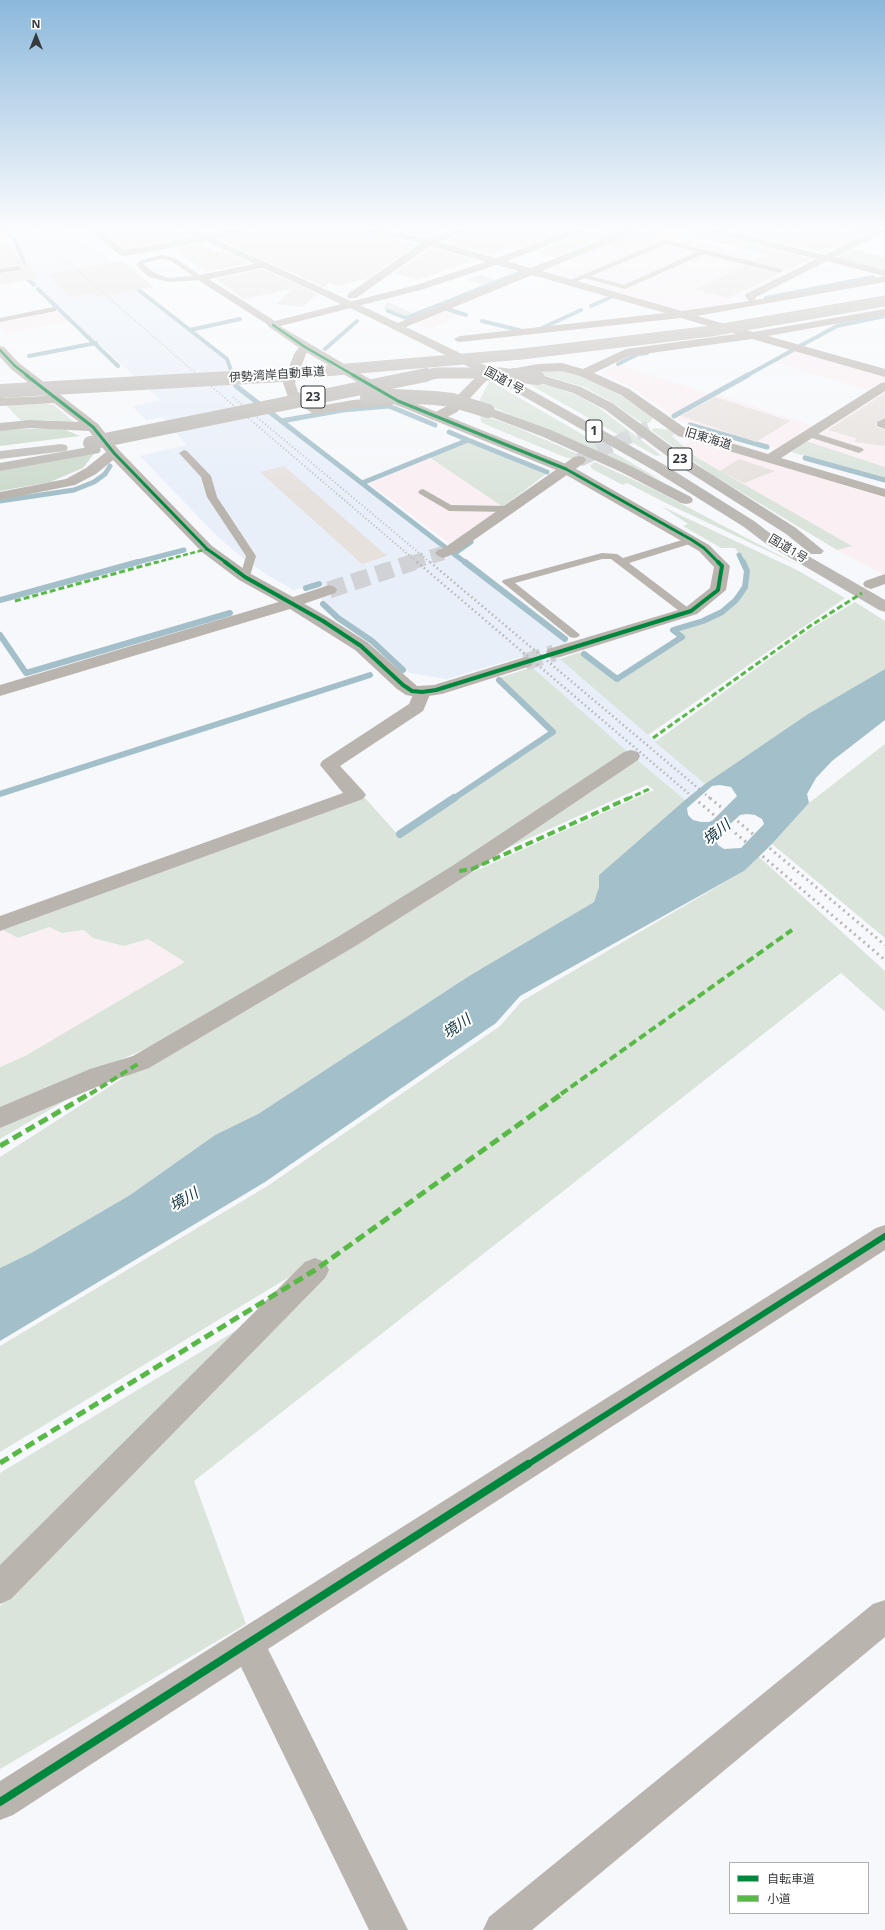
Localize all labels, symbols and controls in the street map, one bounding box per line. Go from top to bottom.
north arrow [16,16,56,56]
text: N [32,16,40,31]
street label: 伊勢湾岸自動車道 [229,364,325,386]
street label: 国道1号 [482,364,526,398]
road number: 23 [301,386,325,408]
road number: 1 [586,420,602,442]
street label: 旧東海道 [683,425,733,453]
road number: 23 [668,448,692,470]
street label: 国道1号 [766,532,810,566]
water label: 境川 [700,817,734,849]
water label: 境川 [440,1011,474,1043]
water label: 境川 [167,1185,201,1215]
legend [729,1862,869,1914]
text: 自転車道 [767,1870,815,1887]
text: 小道 [767,1890,791,1907]

